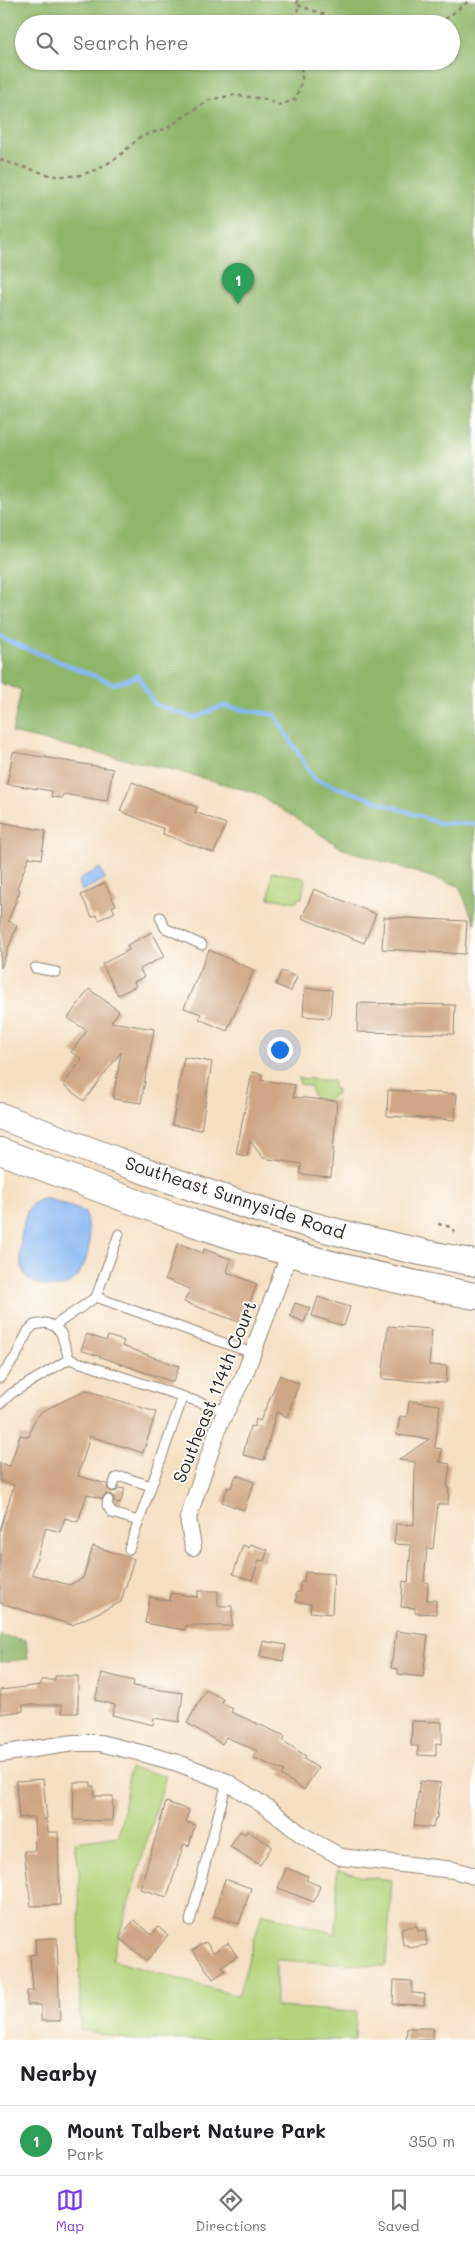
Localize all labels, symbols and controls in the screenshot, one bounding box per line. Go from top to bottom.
search box [15,15,460,70]
icon: search [33,29,61,57]
text: Search here [73,30,189,55]
pin: 1 [222,263,254,304]
your location [267,1037,293,1063]
street label: Southeast Sunnyside Road [122,1150,349,1244]
street label: Southeast 114th Court [167,1297,262,1486]
text: Nearby [20,2059,97,2086]
text: Mount Talbert Nature Park [67,2118,326,2143]
text: 1 [32,2130,40,2151]
text: 350 m [409,2130,455,2151]
text: Park [67,2143,103,2164]
tab: Map [56,2186,84,2235]
tab: Directions [195,2186,267,2235]
tab: Saved [378,2186,419,2235]

